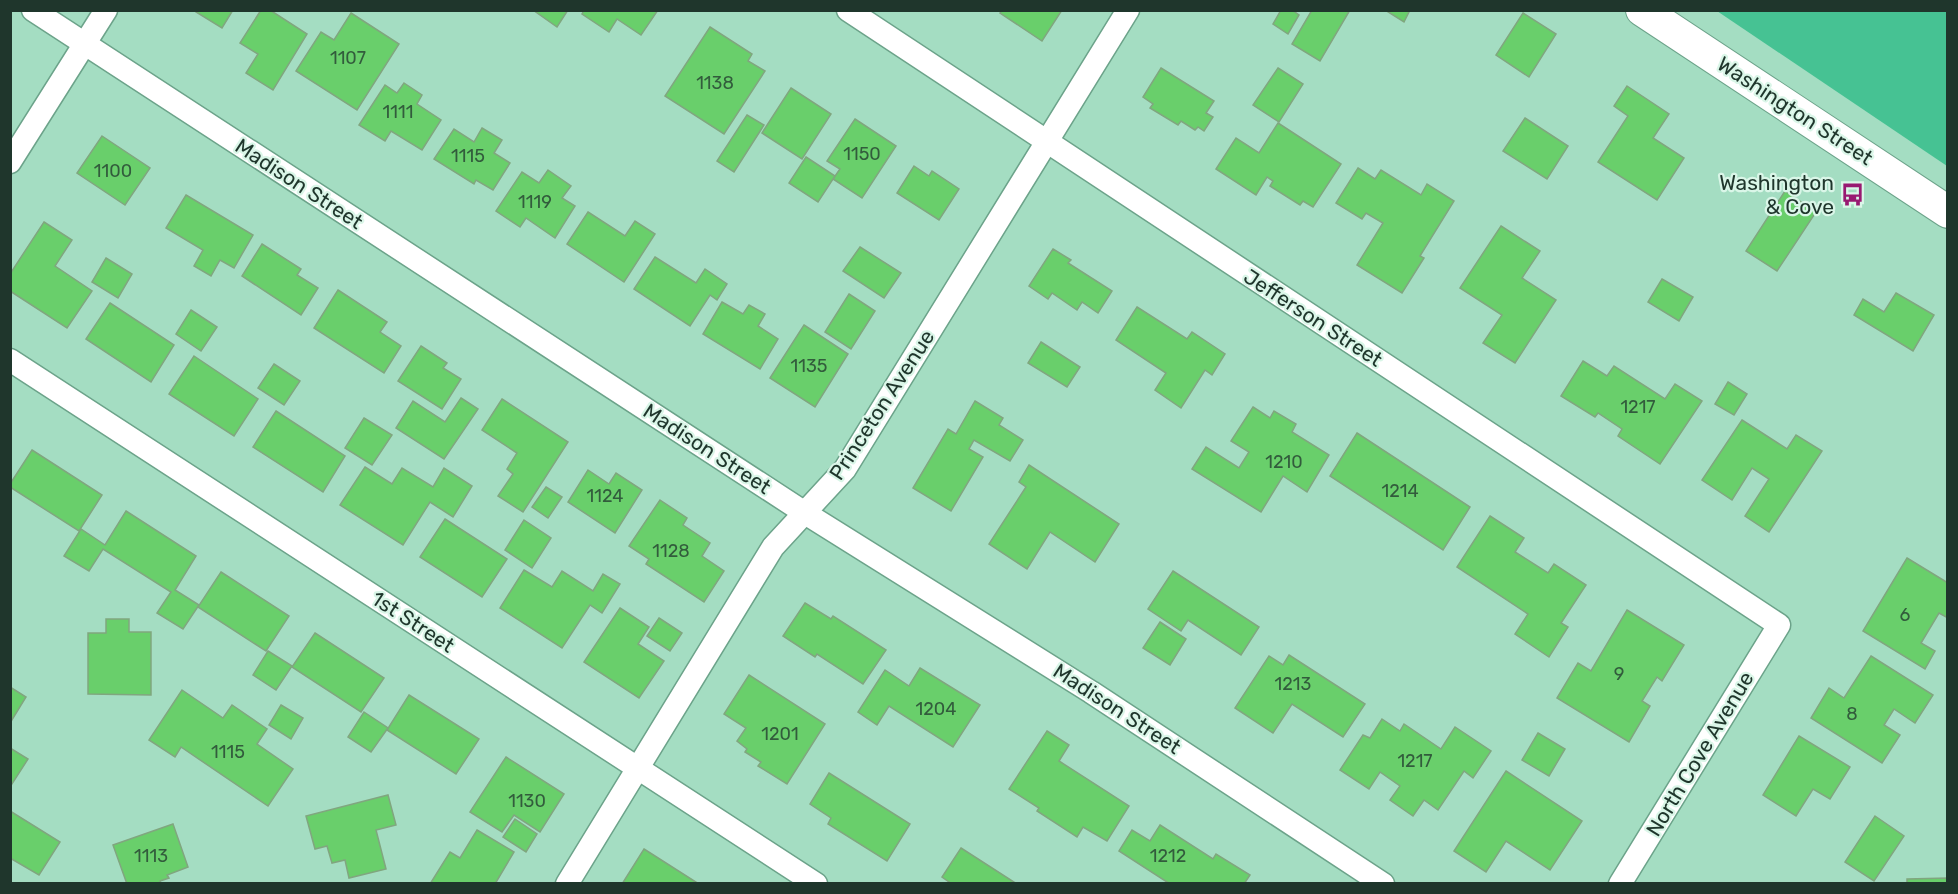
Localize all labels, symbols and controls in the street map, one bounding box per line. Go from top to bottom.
house number: 1107 [330,47,366,69]
street label: Washington Street [1713,51,1878,170]
house number: 1138 [696,72,734,94]
house number: 1111 [383,101,413,123]
street label: Madison Street [231,133,368,234]
house number: 1150 [843,143,881,165]
house number: 1115 [451,145,485,167]
house number: 1100 [94,160,132,182]
place label: Washington & Cove [1719,170,1834,219]
bus stop icon: Washington & Cove [1839,182,1865,208]
house number: 1119 [518,191,552,213]
street label: Jefferson Street [1239,263,1387,372]
street label: Princeton Avenue [824,325,939,484]
house number: 1135 [791,355,827,377]
house number: 1217 [1620,396,1656,418]
street label: Madison Street [639,398,776,499]
house number: 1210 [1265,451,1303,473]
house number: 1214 [1381,480,1419,502]
house number: 1124 [587,485,623,507]
house number: 1128 [652,540,690,562]
street label: 1st Street [367,586,459,658]
house number: 6 [1900,604,1911,626]
street label: Madison Street [1049,658,1186,759]
house number: 9 [1614,663,1624,685]
street label: North Cove Avenue [1641,667,1759,841]
house number: 1213 [1275,673,1311,695]
house number: 1204 [916,698,956,720]
house number: 8 [1846,703,1858,725]
house number: 1201 [761,723,799,745]
house number: 1115 [211,741,245,763]
house number: 1217 [1397,750,1433,772]
house number: 1130 [508,790,546,812]
house number: 1113 [134,845,168,867]
house number: 1212 [1150,845,1186,867]

